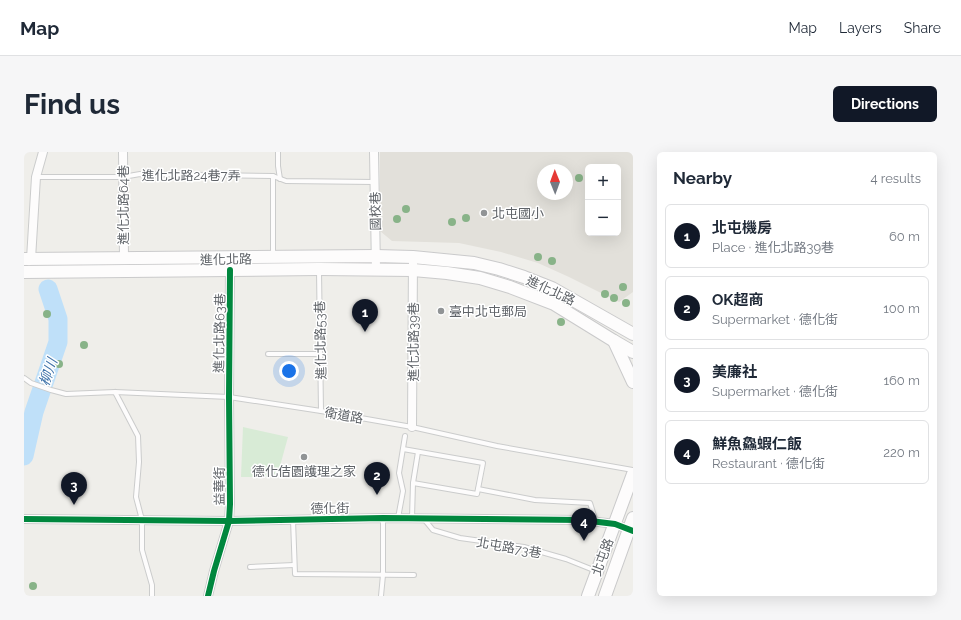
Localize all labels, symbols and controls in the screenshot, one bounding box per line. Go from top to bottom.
text: Map [20,17,59,39]
text: Map [789,20,817,36]
text: Layers [839,20,882,36]
text: Share [904,20,941,36]
button: Directions [833,86,937,122]
text: Find us [24,88,120,121]
north arrow [537,164,573,200]
map controls [585,164,621,236]
button: + [585,164,621,200]
street label: 進化北路64巷 [116,165,131,245]
street label: 進化北路24巷7弄 [142,168,240,183]
text: Nearby [673,168,732,188]
text: 4 results [870,171,921,186]
street label: 國校巷 [368,191,383,231]
button: − [585,200,621,236]
place label: 北屯國小 [492,206,544,221]
marker: 北屯國小 [479,208,489,218]
text: 北屯機房 [712,219,772,237]
text: 1 [684,229,690,244]
text: 60 m [889,229,920,244]
text: Place · 進化北路39巷 [712,240,834,255]
street label: 進化北路 [200,252,252,267]
street label: 進化北路 [524,273,578,308]
text: OK超商 [712,291,763,309]
street label: 進化北路63巷 [211,293,228,373]
pin: 1 [352,299,378,332]
street label: 進化北路53巷 [312,300,329,380]
text: 2 [683,301,691,316]
text: 100 m [883,301,920,316]
street label: 進化北路39巷 [406,302,421,382]
place label: 臺中北屯郵局 [449,304,527,319]
marker: 臺中北屯郵局 [436,306,446,316]
text: Supermarket · 德化街 [712,312,838,327]
water label: 柳川 [36,354,61,388]
your location [279,361,299,381]
text: 美廉社 [712,363,757,381]
text: 3 [683,373,691,388]
text: 160 m [883,373,920,388]
text: Supermarket · 德化街 [712,384,838,399]
street label: 衛道路 [323,405,364,426]
text: 鮮魚鱻蝦仁飯 [712,435,802,453]
text: 4 [683,445,691,460]
text: 220 m [883,445,920,460]
marker: 德化佶園護理之家 [299,452,309,462]
text: Restaurant · 德化街 [712,456,825,471]
pin: 2 [364,462,390,495]
place label: 德化佶園護理之家 [252,464,356,479]
street label: 益華街 [212,466,227,506]
pin: 3 [61,472,87,505]
street label: 德化街 [310,501,350,516]
pin: 4 [571,508,597,541]
street label: 北屯路73巷 [475,534,543,561]
street label: 北屯路 [589,536,616,578]

